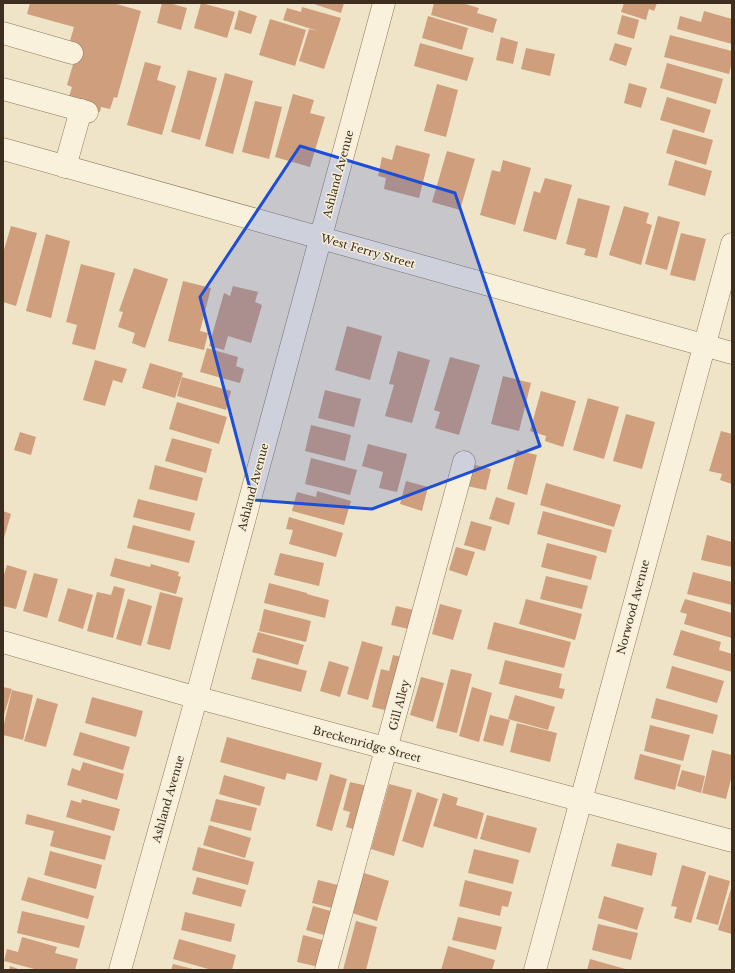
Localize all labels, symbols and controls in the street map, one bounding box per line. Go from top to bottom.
street label: Ashland Avenue [319,129,356,220]
street label: West Ferry Street [318,231,418,271]
street label: Ashland Avenue [234,442,271,533]
street label: Norwood Avenue [614,558,652,656]
street label: Gill Alley [386,678,412,732]
street label: Breckenridge Street [311,723,423,765]
street label: Ashland Avenue [149,754,187,845]

